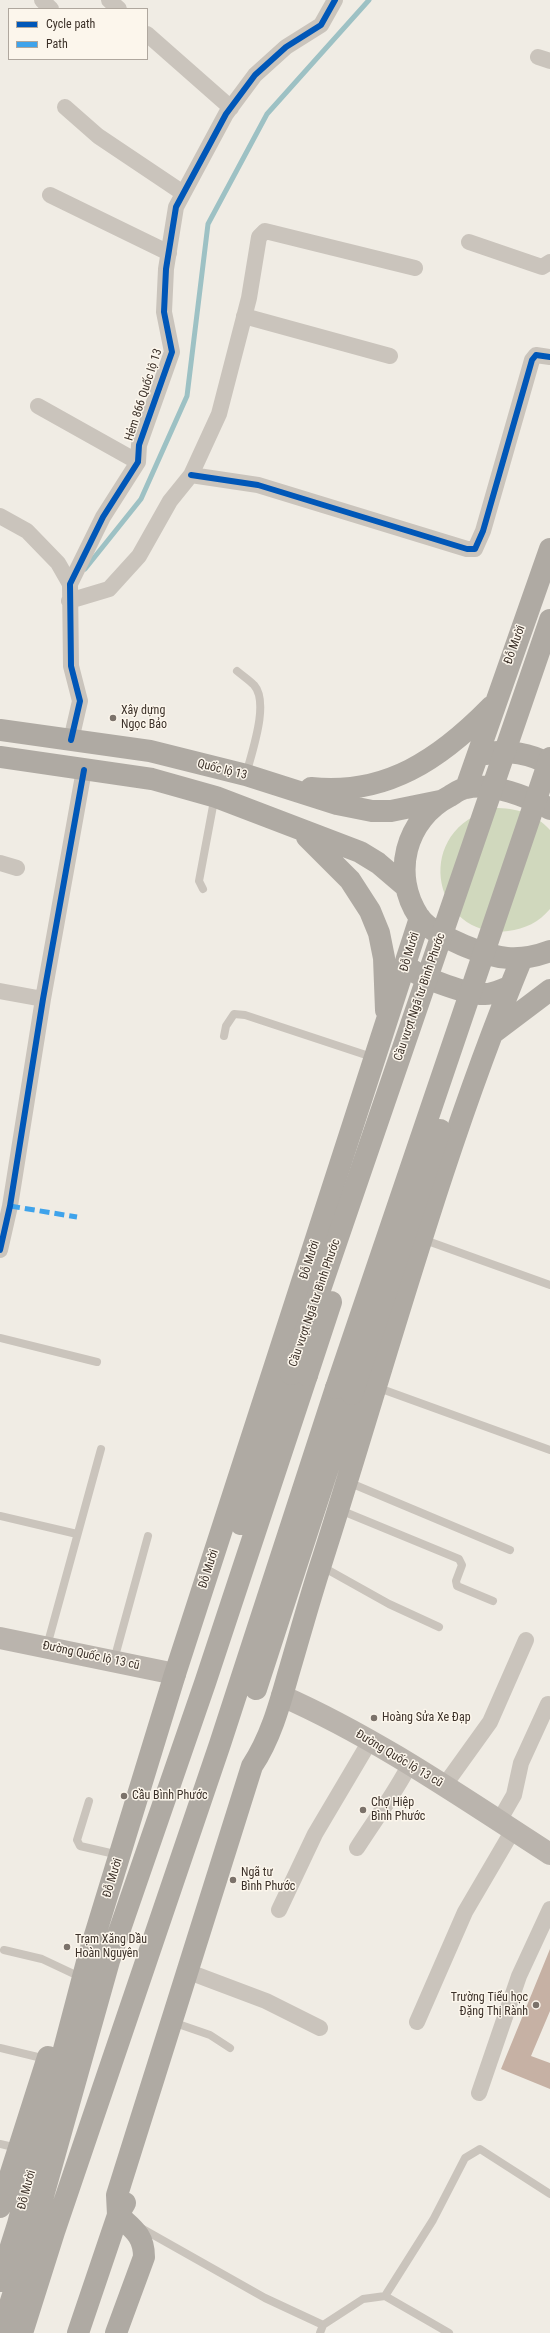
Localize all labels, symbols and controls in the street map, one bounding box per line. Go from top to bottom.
legend [8,8,148,60]
text: Cycle path [46,17,95,31]
text: Path [46,37,68,51]
street label: Hẻm 866 Quốc lộ 13 [122,347,166,443]
street label: Đỗ Mười [501,624,529,666]
place label: Xây dựng Ngọc Bảo [121,704,167,732]
marker: Xây dựng Ngọc Bảo [108,713,118,723]
street label: Quốc lộ 13 [196,757,248,783]
street label: Cầu vượt Ngã tư Bình Phước [391,931,449,1063]
street label: Đỗ Mười [397,931,423,973]
street label: Cầu vượt Ngã tư Bình Phước [286,1237,344,1369]
street label: Đỗ Mười [297,1239,323,1281]
street label: Đỗ Mười [196,1548,222,1590]
street label: Đường Quốc lộ 13 cũ [41,1639,141,1673]
place label: Hoàng Sửa Xe Đạp [382,1711,471,1725]
marker: Hoàng Sửa Xe Đạp [369,1713,379,1723]
street label: Đường Quốc lộ 13 cũ [353,1727,445,1791]
place label: Cầu Bình Phước [132,1789,207,1803]
marker: Cầu Bình Phước [119,1791,129,1801]
place label: Chợ Hiệp Bình Phước [371,1796,425,1824]
marker: Chợ Hiệp Bình Phước [358,1805,368,1815]
street label: Đỗ Mười [100,1857,126,1899]
place label: Ngã tư Bình Phước [241,1866,295,1894]
marker: Ngã tư Bình Phước [228,1875,238,1885]
place label: Trạm Xăng Dầu Hoàn Nguyên [75,1933,147,1961]
marker: Trạm Xăng Dầu Hoàn Nguyên [62,1942,72,1952]
place label: Trường Tiểu học Đặng Thị Rành [451,1991,528,2019]
marker: Trường Tiểu học Đặng Thị Rành [531,2000,541,2010]
street label: Đỗ Mười [15,2169,39,2211]

